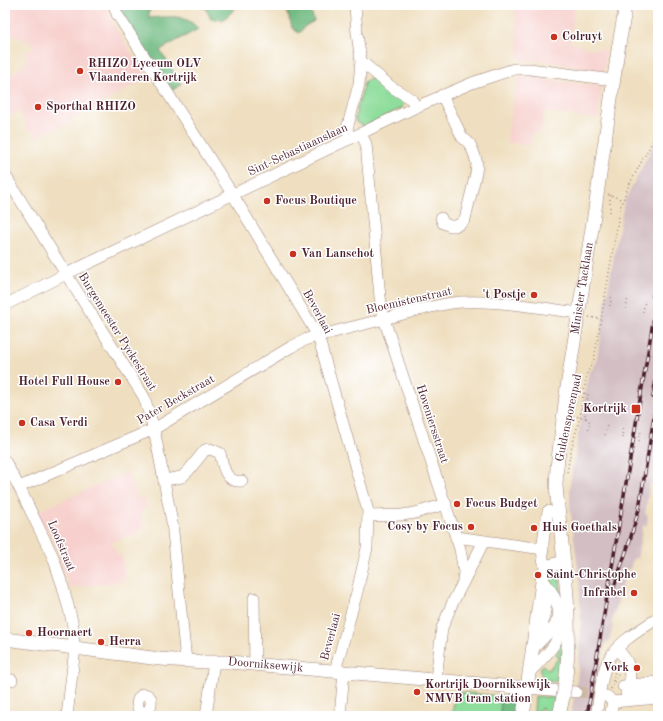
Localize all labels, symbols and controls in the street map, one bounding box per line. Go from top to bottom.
place label: Colruyt [562,31,603,43]
marker: Colruyt [549,32,559,42]
place label: RHIZO Lyceum OLV Vlaanderen Kortrijk [88,58,201,84]
marker: RHIZO Lyceum OLV Vlaanderen Kortrijk [75,66,85,76]
place label: Sporthal RHIZO [46,101,136,113]
marker: Sporthal RHIZO [33,102,43,112]
street label: Sint-Sebastiaanslaan [246,121,350,178]
place label: Focus Boutique [275,195,357,207]
marker: Focus Boutique [262,196,272,206]
street label: Minister Tacklaan [569,241,596,336]
place label: Van Lanschot [301,248,375,260]
marker: Van Lanschot [288,249,298,259]
street label: Burgemeester Pyckestraat [76,271,158,393]
street label: Bloemistenstraat [365,285,453,317]
street label: Beverlaai [300,288,334,336]
place label: 't Postje [483,289,526,301]
marker: 't Postje [529,290,539,300]
street label: Pater Beckstraat [135,373,217,427]
street label: Guldensporenpad [554,373,584,463]
place label: Hotel Full House [18,376,110,388]
marker: Hotel Full House [113,377,123,387]
street label: Hoveniersstraat [414,383,450,465]
place label: Kortrijk [583,403,627,415]
marker: Kortrijk [630,403,642,415]
place label: Casa Verdi [30,417,88,429]
marker: Casa Verdi [17,418,27,428]
place label: Focus Budget [465,498,538,510]
marker: Focus Budget [452,499,462,509]
street label: Loofstraat [45,519,77,573]
place label: Cosy by Focus [387,521,463,533]
marker: Cosy by Focus [466,522,476,532]
place label: Huis Goethals [542,522,617,534]
marker: Huis Goethals [529,523,539,533]
place label: Saint-Christophe [546,569,637,581]
marker: Saint-Christophe [533,570,543,580]
place label: Infrabel [583,587,626,599]
marker: Infrabel [629,588,639,598]
street label: Beverlaai [319,612,343,662]
place label: Hoornaert [37,627,93,639]
marker: Hoornaert [24,628,34,638]
place label: Herra [109,636,141,648]
marker: Herra [96,637,106,647]
street label: Doorniksewijk [227,656,304,674]
place label: Vork [603,662,629,674]
marker: Vork [632,663,642,673]
place label: Kortrijk Doorniksewijk NMVB tram station [425,679,551,705]
marker: Kortrijk Doorniksewijk NMVB tram station [412,687,422,697]

